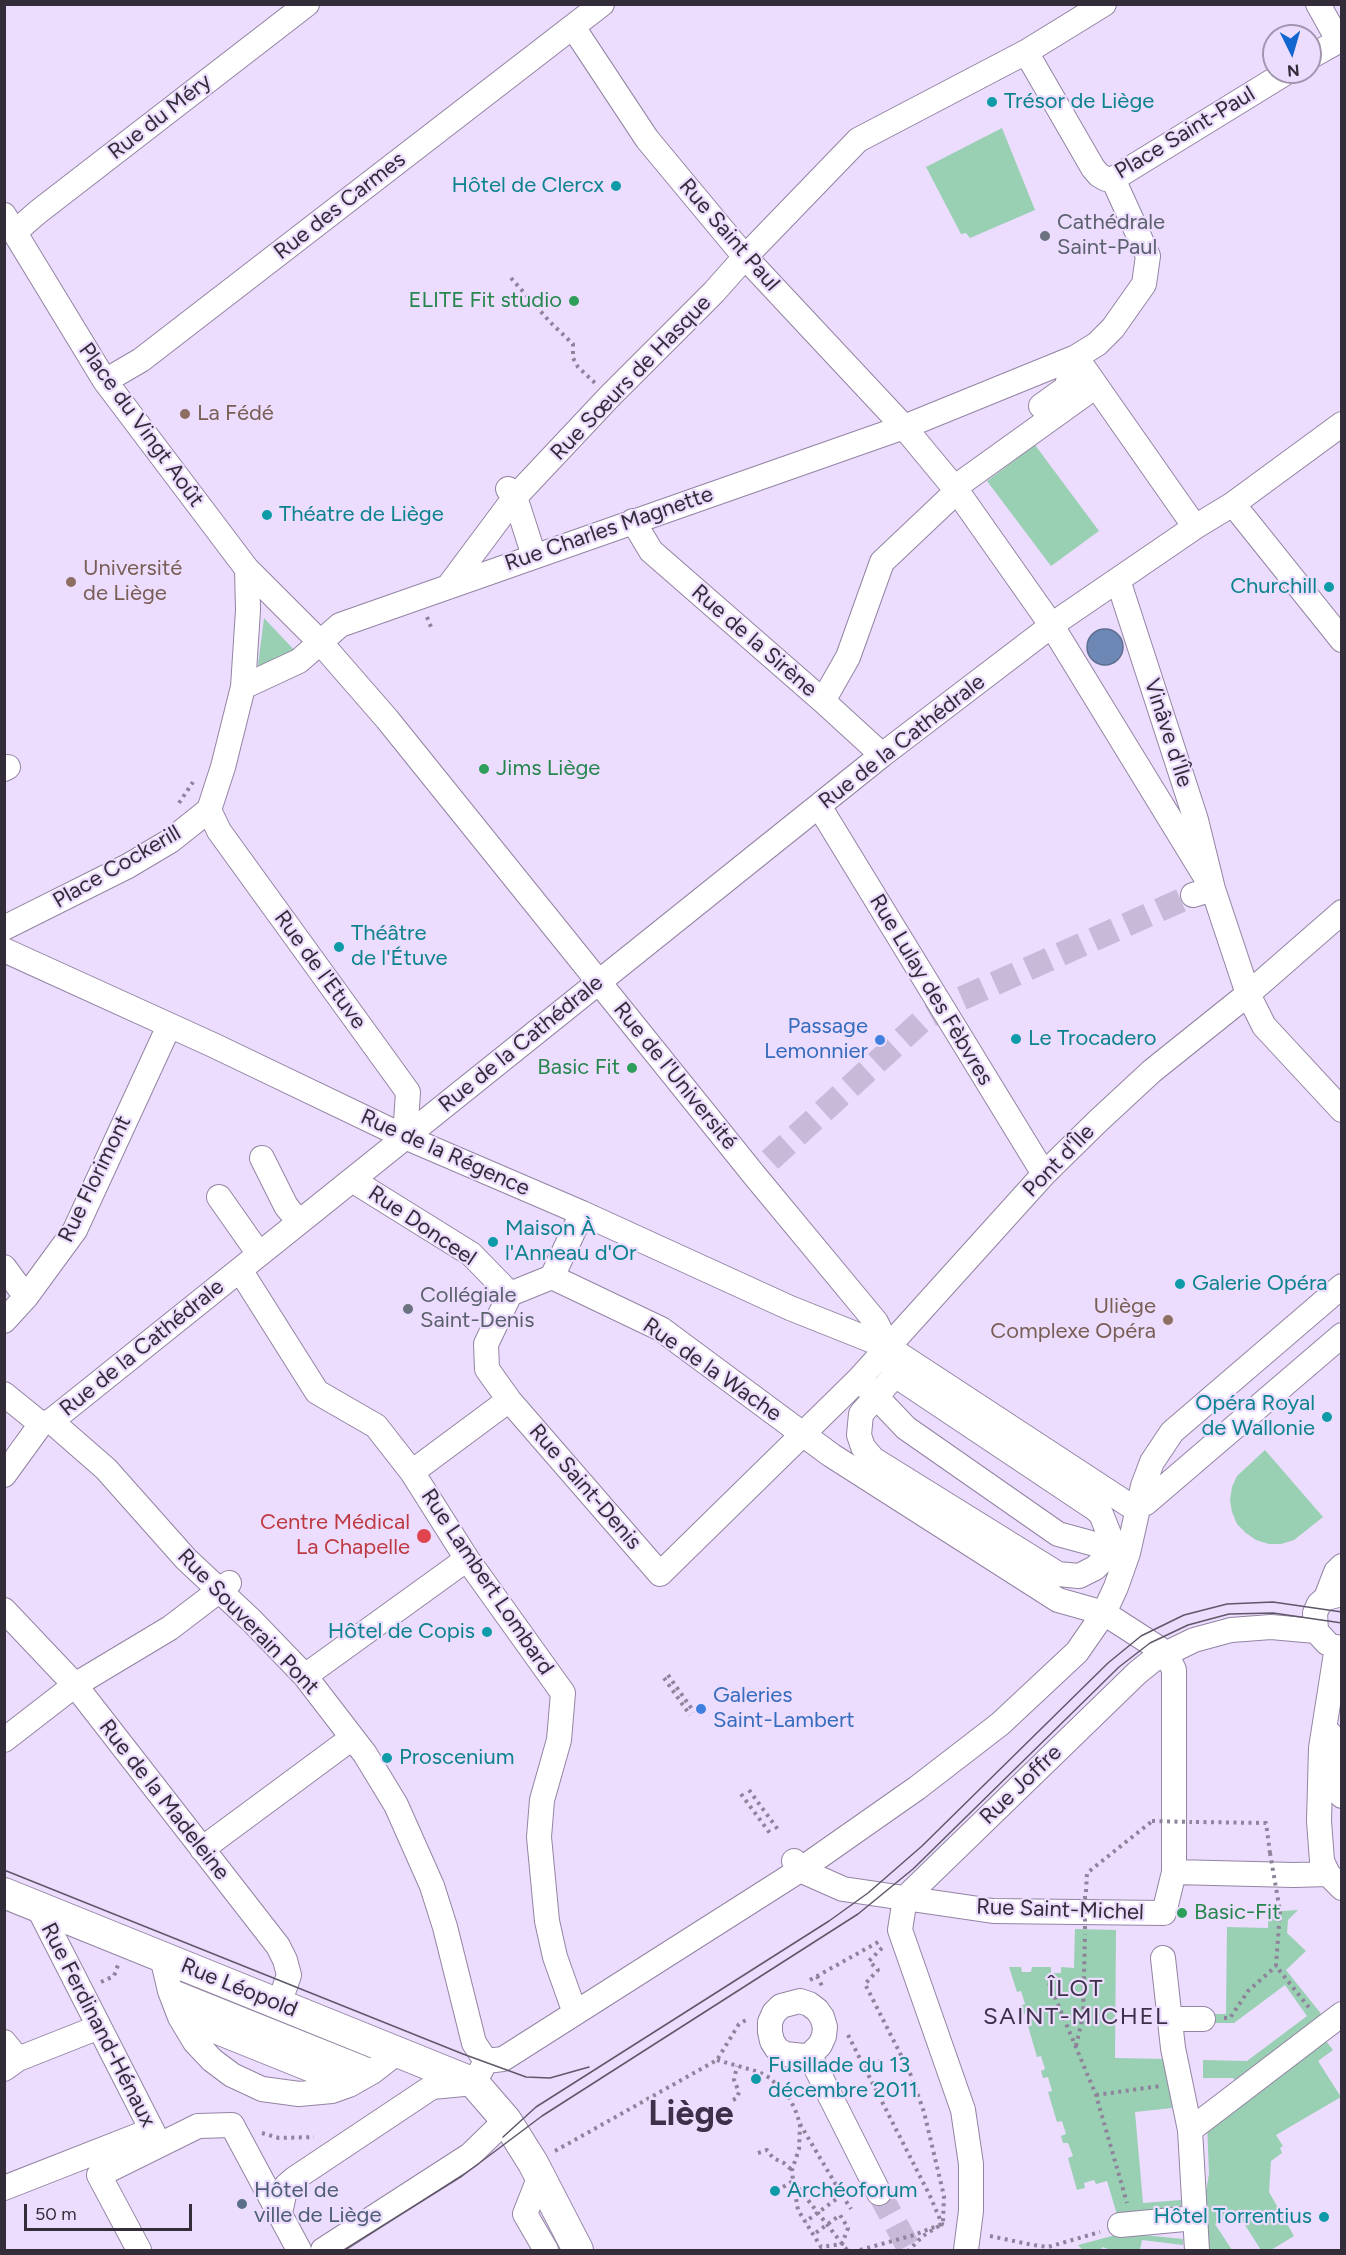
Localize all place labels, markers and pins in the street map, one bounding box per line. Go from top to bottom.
place label: Trésor de Liège [1004,89,1154,115]
marker: Trésor de Liège [985,95,999,109]
place label: Hôtel de Clercx [451,173,604,199]
marker: Hôtel de Clercx [609,179,623,193]
place label: Cathédrale Saint-Paul [1057,210,1165,262]
marker: Cathédrale Saint-Paul [1038,229,1052,243]
place label: ELITE Fit studio [409,288,562,314]
marker: ELITE Fit studio [567,294,581,308]
place label: La Fédé [197,401,274,427]
marker: La Fédé [178,407,192,421]
place label: Théatre de Liège [279,502,444,528]
marker: Théatre de Liège [260,508,274,522]
place label: Université de Liège [83,556,182,608]
place label: Churchill [1230,574,1317,600]
marker: Université de Liège [64,575,78,589]
marker: Churchill [1322,580,1336,594]
place label: Jims Liège [496,756,600,782]
marker: Jims Liège [477,762,491,776]
place label: Théâtre de l'Étuve [351,921,447,972]
marker: Théâtre de l'Étuve [332,940,346,954]
place label: Passage Lemonnier [764,1014,868,1066]
place label: Le Trocadero [1028,1026,1156,1052]
marker: Le Trocadero [1009,1032,1023,1046]
marker: Passage Lemonnier [873,1033,887,1047]
place label: Basic Fit [537,1055,620,1081]
marker: Basic Fit [625,1061,639,1075]
place label: Maison À l'Anneau d'Or [505,1216,636,1268]
marker: Maison À l'Anneau d'Or [486,1235,500,1249]
place label: Galerie Opéra [1192,1271,1328,1297]
marker: Galerie Opéra [1173,1277,1187,1291]
place label: Collégiale Saint-Denis [420,1283,534,1334]
place label: Uliège Complexe Opéra [990,1294,1156,1346]
marker: Collégiale Saint-Denis [401,1302,415,1316]
marker: Uliège Complexe Opéra [1161,1313,1175,1327]
place label: Opéra Royal de Wallonie [1195,1391,1315,1442]
marker: Opéra Royal de Wallonie [1320,1410,1334,1424]
place label: Centre Médical La Chapelle [260,1510,410,1562]
marker: Centre Médical La Chapelle [415,1527,433,1545]
place label: Hôtel de Copis [328,1619,475,1645]
marker: Hôtel de Copis [480,1625,494,1639]
place label: Galeries Saint-Lambert [713,1683,855,1735]
marker: Galeries Saint-Lambert [694,1702,708,1716]
place label: Proscenium [399,1745,514,1771]
marker: Proscenium [380,1751,394,1765]
place label: Basic-Fit [1194,1900,1280,1926]
marker: Basic-Fit [1175,1906,1189,1920]
place label: Fusillade du 13 décembre 2011 [768,2053,918,2104]
marker: Fusillade du 13 décembre 2011 [749,2072,763,2086]
place label: Hôtel de ville de Liège [254,2178,382,2230]
place label: Archéoforum [787,2178,918,2204]
marker: Archéoforum [768,2184,782,2198]
marker: Hôtel de ville de Liège [235,2197,249,2211]
place label: Hôtel Torrentius [1154,2204,1312,2230]
marker: Hôtel Torrentius [1317,2210,1331,2224]

